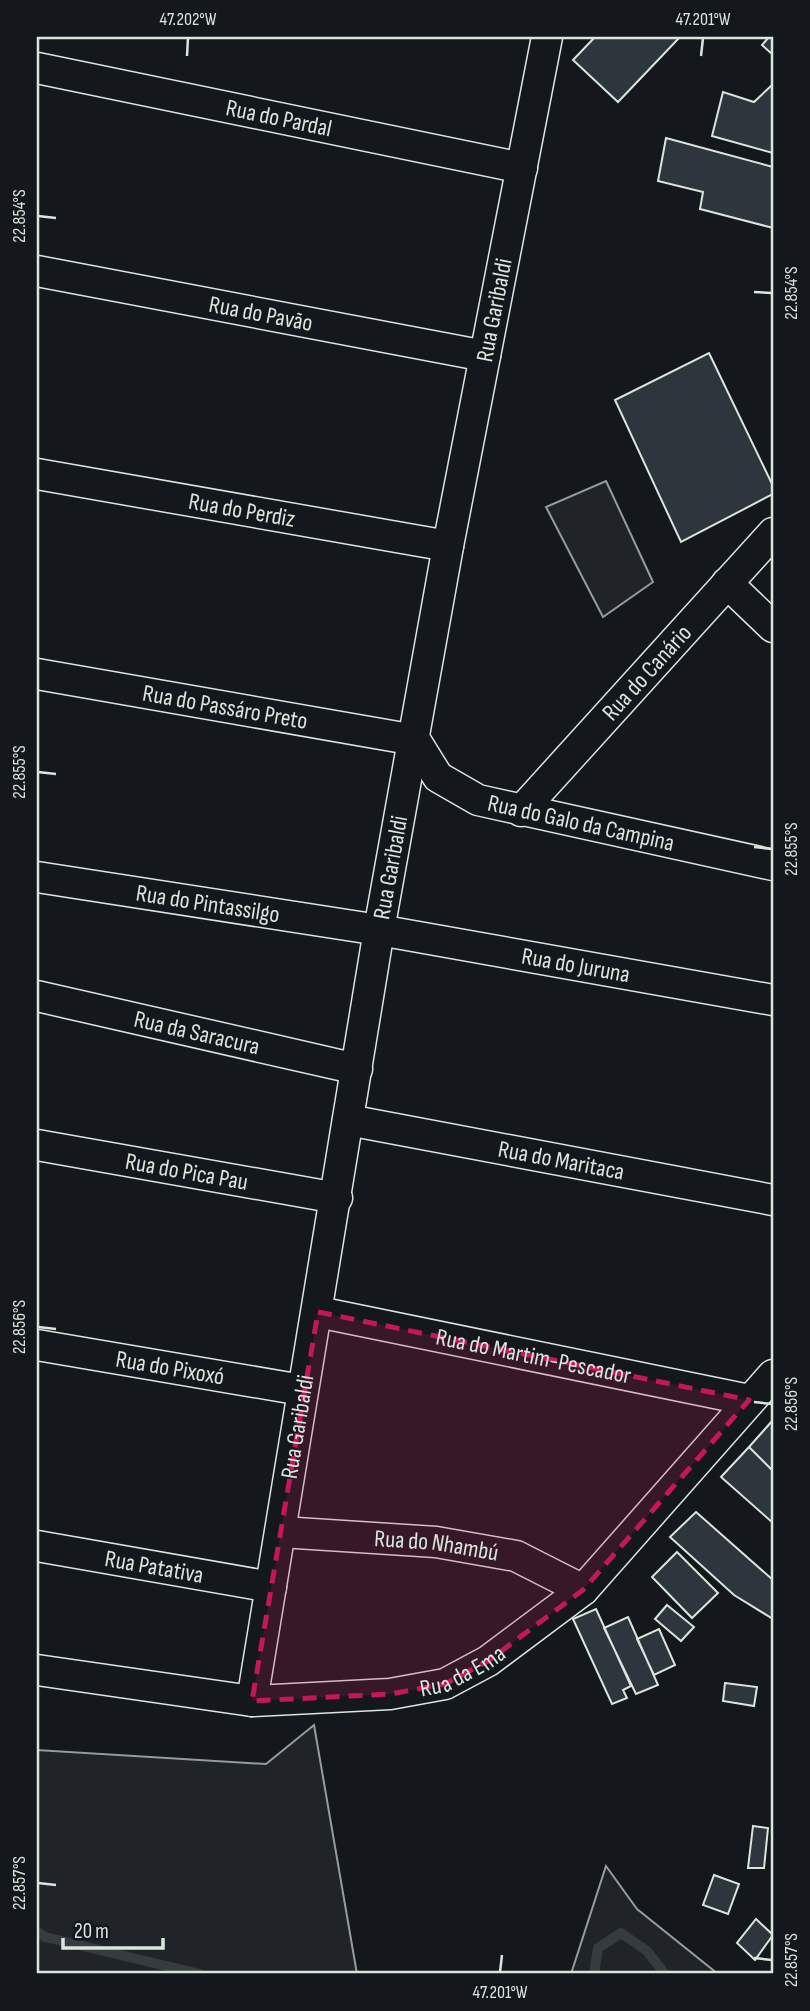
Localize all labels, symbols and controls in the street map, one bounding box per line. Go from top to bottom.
text: 47.202°W [160,9,217,30]
text: 47.201°W [676,9,731,30]
street label: Rua do Pardal [223,93,334,143]
text: 22.854°S [9,189,30,243]
street label: Rua Garibaldi [470,256,519,364]
text: 22.854°S [781,266,802,320]
street label: Rua do Pavão [207,290,315,338]
street label: Rua do Perdiz [186,487,298,534]
street label: Rua do Canário [596,619,698,727]
street label: Rua do Passáro Preto [140,679,310,736]
text: 22.855°S [9,745,30,799]
street label: Rua do Galo da Campina [485,789,677,858]
street label: Rua Garibaldi [367,813,414,922]
text: 22.855°S [781,822,802,876]
street label: Rua do Pintassilgo [134,879,282,929]
street label: Rua do Juruna [519,942,632,989]
street label: Rua da Saracura [131,1005,262,1061]
street label: Rua do Maritaca [496,1135,627,1187]
street label: Rua do Pica Pau [123,1147,250,1197]
text: 22.856°S [9,1300,30,1354]
street label: Rua do Martim-Pescador [433,1322,634,1391]
street label: Rua do Pixoxó [114,1345,226,1392]
street label: Rua Garibaldi [275,1373,321,1481]
text: 22.856°S [781,1377,802,1431]
street label: Rua do Nhambú [373,1524,501,1568]
street label: Rua Patativa [103,1544,206,1590]
street label: Rua da Ema [418,1639,511,1703]
text: 22.857°S [9,1856,30,1910]
scale bar [63,1906,163,1950]
text: 20 m [74,1919,109,1944]
text: 22.857°S [781,1933,802,1987]
text: 47.201°W [473,1982,528,2003]

